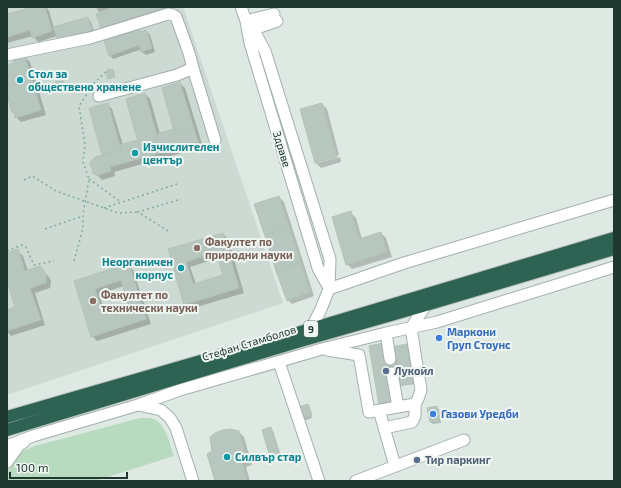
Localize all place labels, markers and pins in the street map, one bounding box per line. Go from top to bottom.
place label: Стол за обществено хранене [28,67,141,93]
marker: Стол за обществено хранене [15,75,25,85]
place label: Изчислителен център [143,140,220,166]
marker: Изчислителен център [130,148,140,158]
place label: Факултет по природни науки [205,235,293,261]
marker: Факултет по природни науки [192,243,202,253]
place label: Неорганичен корпус [102,255,173,281]
marker: Неорганичен корпус [176,263,186,273]
place label: Факултет по технически науки [101,288,198,314]
marker: Факултет по технически науки [88,296,98,306]
place label: Маркони Груп Стоунс [447,325,511,351]
marker: Маркони Груп Стоунс [434,333,444,343]
place label: Лукойл [394,364,434,377]
marker: Лукойл [381,366,391,376]
place label: Газови Уредби [441,407,519,420]
marker: Газови Уредби [428,409,438,419]
place label: Силвър стар [235,450,302,463]
marker: Силвър стар [222,452,232,462]
place label: Тир паркинг [425,453,491,466]
marker: Тир паркинг [412,455,422,465]

